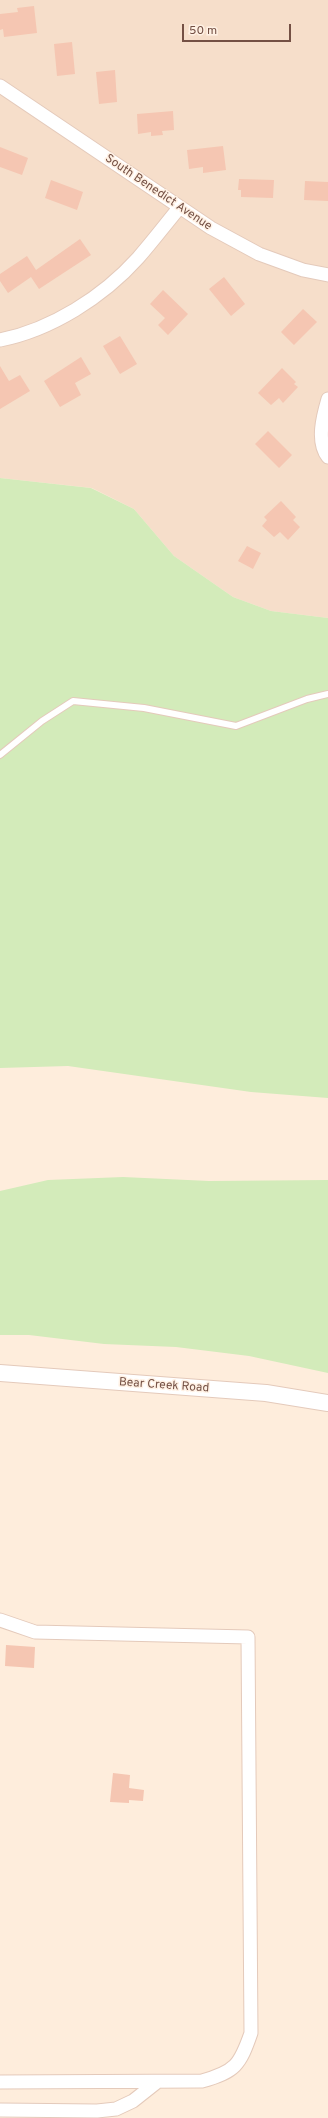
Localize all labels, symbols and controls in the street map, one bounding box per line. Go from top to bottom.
scale bar [184,16,293,42]
text: 50 m [189,23,217,39]
street label: South Benedict Avenue [102,152,214,234]
street label: Bear Creek Road [118,1376,210,1396]

